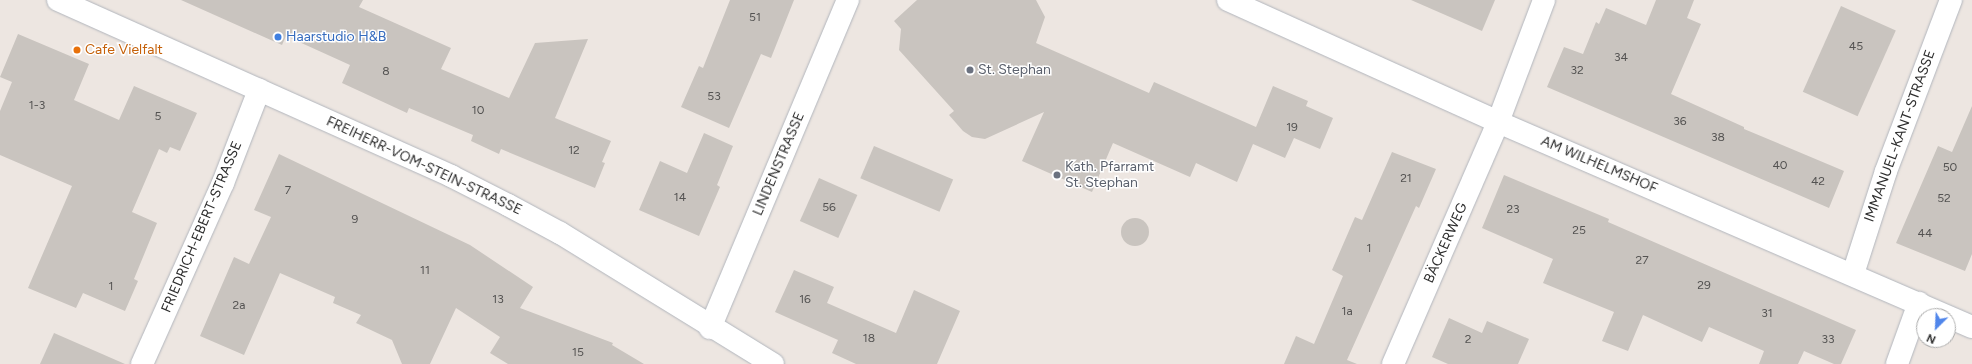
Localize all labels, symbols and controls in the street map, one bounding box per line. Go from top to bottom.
house number: 51 [749,11,761,25]
place label: Haarstudio H&B [286,29,386,45]
marker: Haarstudio H&B [273,32,283,42]
house number: 45 [1849,40,1863,54]
place label: Cafe Vielfalt [85,42,163,58]
marker: Cafe Vielfalt [72,45,82,55]
street label: IMMANUEL-KANT-STRASSE [1861,48,1939,224]
house number: 34 [1614,51,1628,65]
place label: St. Stephan [978,62,1051,78]
house number: 32 [1570,64,1584,78]
house number: 8 [382,65,390,79]
marker: St. Stephan [965,65,975,75]
house number: 53 [707,90,721,104]
house number: 1-3 [29,99,45,113]
house number: 10 [472,104,484,118]
house number: 5 [155,110,161,124]
street label: LINDENSTRASSE [750,110,808,218]
street label: FREIHERR-VOM-STEIN-STRASSE [323,113,525,219]
house number: 36 [1673,115,1687,129]
house number: 19 [1286,121,1298,135]
house number: 38 [1711,131,1725,145]
street label: AM WILHELMSHOF [1538,133,1660,197]
street label: FRIEDRICH-EBERT-STRASSE [158,139,246,315]
house number: 12 [568,144,580,158]
place label: Kath. Pfarramt St. Stephan [1065,159,1154,192]
house number: 40 [1772,159,1788,173]
house number: 50 [1943,161,1957,175]
marker: Kath. Pfarramt St. Stephan [1052,170,1062,180]
house number: 21 [1400,172,1412,186]
house number: 42 [1811,175,1825,189]
house number: 7 [285,184,291,198]
house number: 14 [674,191,686,205]
house number: 52 [1937,192,1951,206]
street label: BÄCKERWEG [1421,200,1471,286]
house number: 56 [822,201,836,215]
house number: 23 [1506,203,1520,217]
house number: 9 [352,213,358,227]
house number: 25 [1572,224,1586,238]
house number: 44 [1918,227,1932,241]
house number: 1 [1367,242,1371,256]
house number: 27 [1635,254,1649,268]
house number: 11 [420,264,430,278]
house number: 29 [1697,279,1711,293]
house number: 1 [109,280,113,294]
house number: 13 [492,293,504,307]
house number: 16 [799,293,811,307]
house number: 2a [233,299,245,313]
house number: 1a [1341,305,1353,319]
house number: 31 [1761,307,1773,321]
north arrow [1916,308,1956,348]
text: N [1925,331,1938,346]
house number: 18 [863,332,875,346]
house number: 2 [1465,333,1471,347]
house number: 33 [1821,333,1835,347]
house number: 15 [572,346,584,360]

